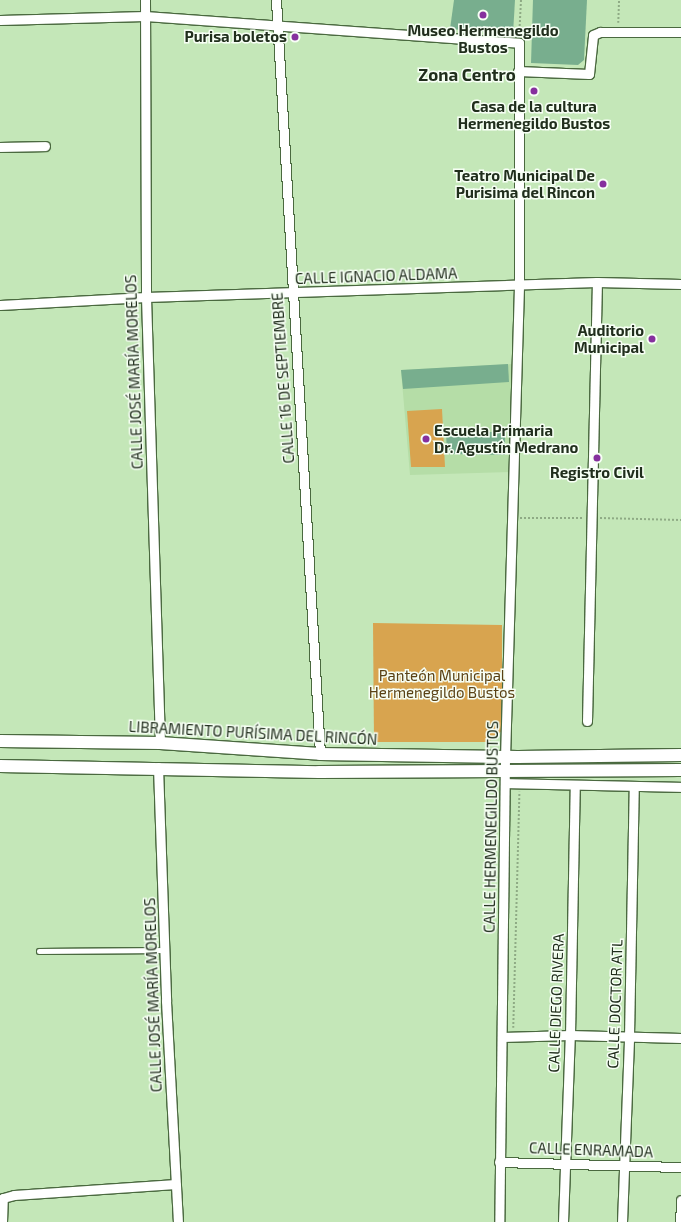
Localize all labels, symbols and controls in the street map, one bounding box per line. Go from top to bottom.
marker: Museo Hermenegildo Bustos [478,10,488,20]
place label: Museo Hermenegildo Bustos [407,21,559,56]
place label: Purisa boletos [184,28,287,46]
marker: Purisa boletos [290,32,300,42]
district label: Zona Centro [418,65,516,85]
marker: Casa de la cultura Hermenegildo Bustos [529,86,539,96]
place label: Casa de la cultura Hermenegildo Bustos [458,97,610,132]
place label: Teatro Municipal De Purisima del Rincon [454,166,595,201]
marker: Teatro Municipal De Purisima del Rincon [598,179,608,189]
street label: CALLE IGNACIO ALDAMA [294,264,458,288]
street label: CALLE JOSÉ MARÍA MORELOS [122,274,146,470]
street label: CALLE 16 DE SEPTIEMBRE [268,292,298,464]
place label: Auditorio Municipal [574,321,644,356]
marker: Auditorio Municipal [647,334,657,344]
place label: Escuela Primaria Dr. Agustín Medrano [434,421,579,456]
marker: Escuela Primaria Dr. Agustín Medrano [421,434,431,444]
marker: Registro Civil [592,453,602,463]
place label: Registro Civil [550,464,644,482]
park label: Panteón Municipal Hermenegildo Bustos [369,666,515,701]
street label: LIBRAMIENTO PURÍSIMA DEL RINCÓN [128,717,378,749]
street label: CALLE HERMENEGILDO BUSTOS [480,721,502,933]
street label: CALLE JOSÉ MARÍA MORELOS [141,897,165,1093]
street label: CALLE DIEGO RIVERA [545,933,567,1073]
street label: CALLE DOCTOR ATL [604,939,626,1069]
street label: CALLE ENRAMADA [529,1139,653,1161]

